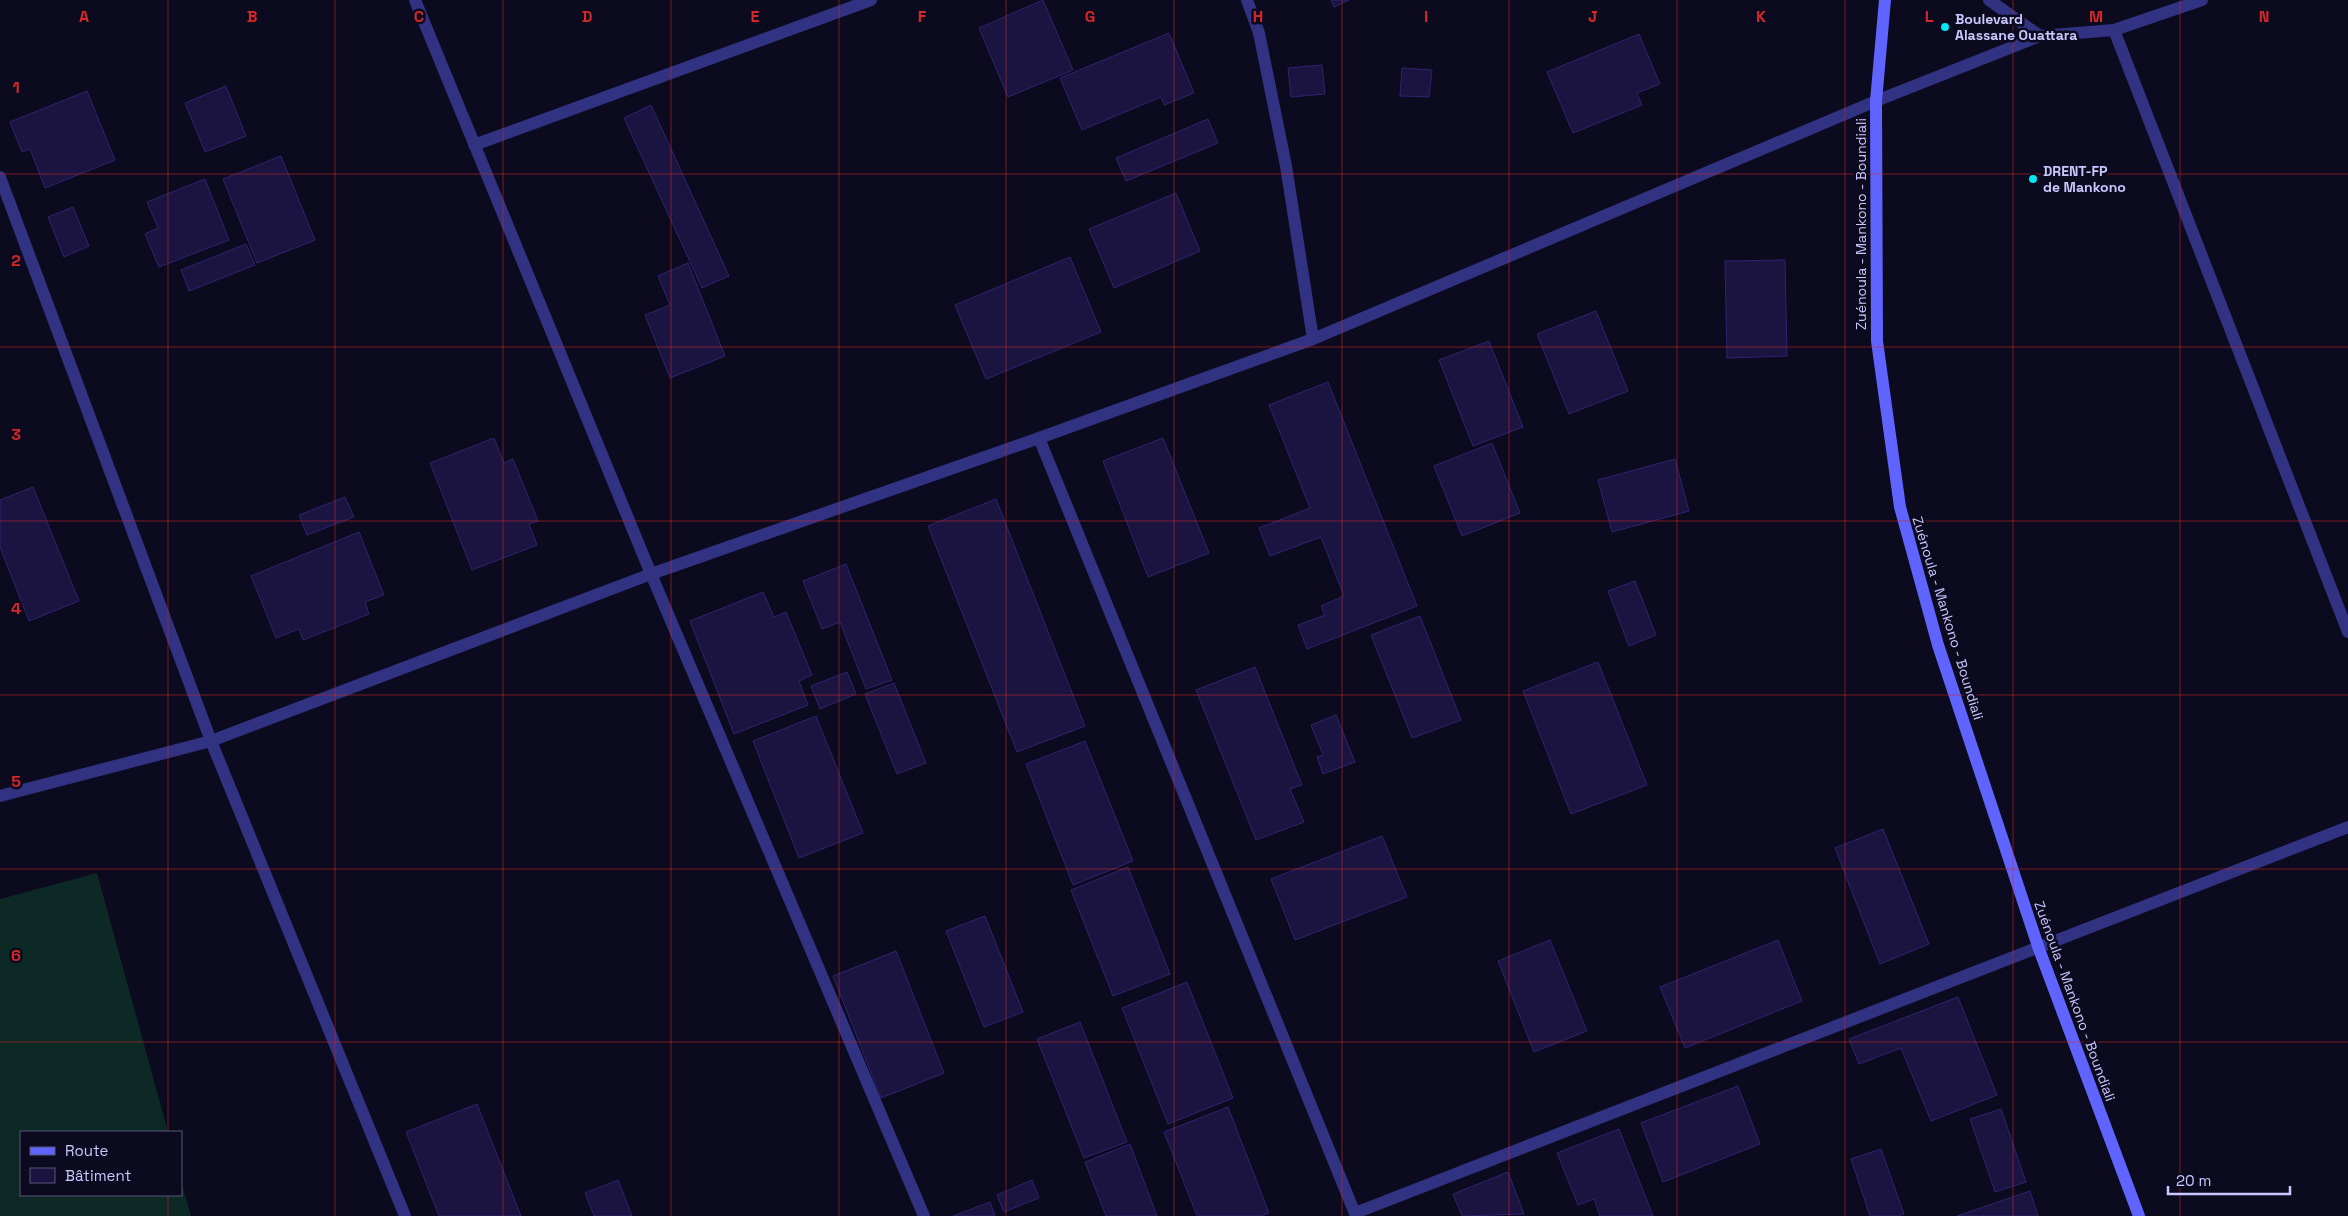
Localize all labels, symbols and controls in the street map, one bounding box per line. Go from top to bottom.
text: A [79,6,89,27]
text: B [247,6,257,27]
text: C [414,6,424,27]
text: D [582,6,592,27]
text: E [751,6,760,27]
text: F [918,6,927,27]
text: G [1085,6,1095,27]
text: H [1253,6,1263,27]
text: I [1424,6,1428,27]
text: J [1588,6,1598,27]
text: K [1756,6,1766,27]
text: L [1925,6,1934,27]
text: M [2089,6,2103,27]
text: N [2259,6,2269,27]
place label: Boulevard Alassane Ouattara [1955,10,2077,44]
marker: Boulevard Alassane Ouattara [1939,21,1951,33]
text: 1 [12,77,20,98]
street label: Zuénoula - Mankono - Boundiali [1852,118,1870,330]
place label: DRENT-FP de Mankono [2043,162,2126,196]
marker: DRENT-FP de Mankono [2027,173,2039,185]
text: 2 [11,250,21,271]
text: 3 [11,424,21,445]
street label: Zuénoula - Mankono - Boundiali [1908,514,1988,722]
text: 4 [11,598,21,619]
text: 5 [11,771,21,792]
street label: Zuénoula - Mankono - Boundiali [2030,898,2120,1104]
text: 6 [11,945,21,966]
legend [20,1131,182,1196]
text: Route [65,1141,109,1160]
scale bar [2168,1164,2290,1196]
text: Bâtiment [65,1166,131,1185]
text: 20 m [2176,1171,2211,1190]

